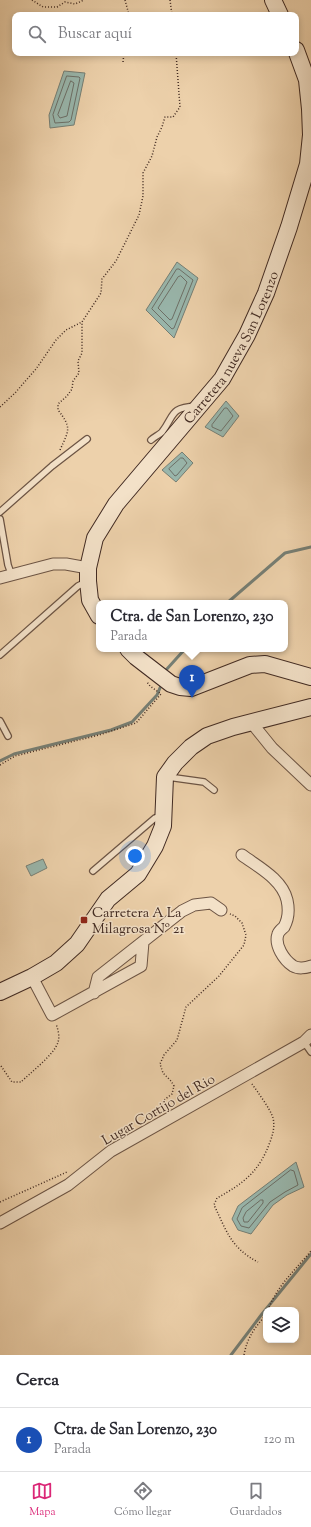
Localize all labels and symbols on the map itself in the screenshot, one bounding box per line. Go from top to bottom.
street label: Carretera nueva San Lorenzo [180,269,285,429]
pin: 1 [179,665,205,698]
your location [125,846,145,866]
place label: Carretera A La Milagrosa Nº 21 [92,904,184,940]
marker: Carretera A La Milagrosa Nº 21 [79,915,89,925]
street label: Lugar Cortijo del Rio [99,1070,220,1151]

